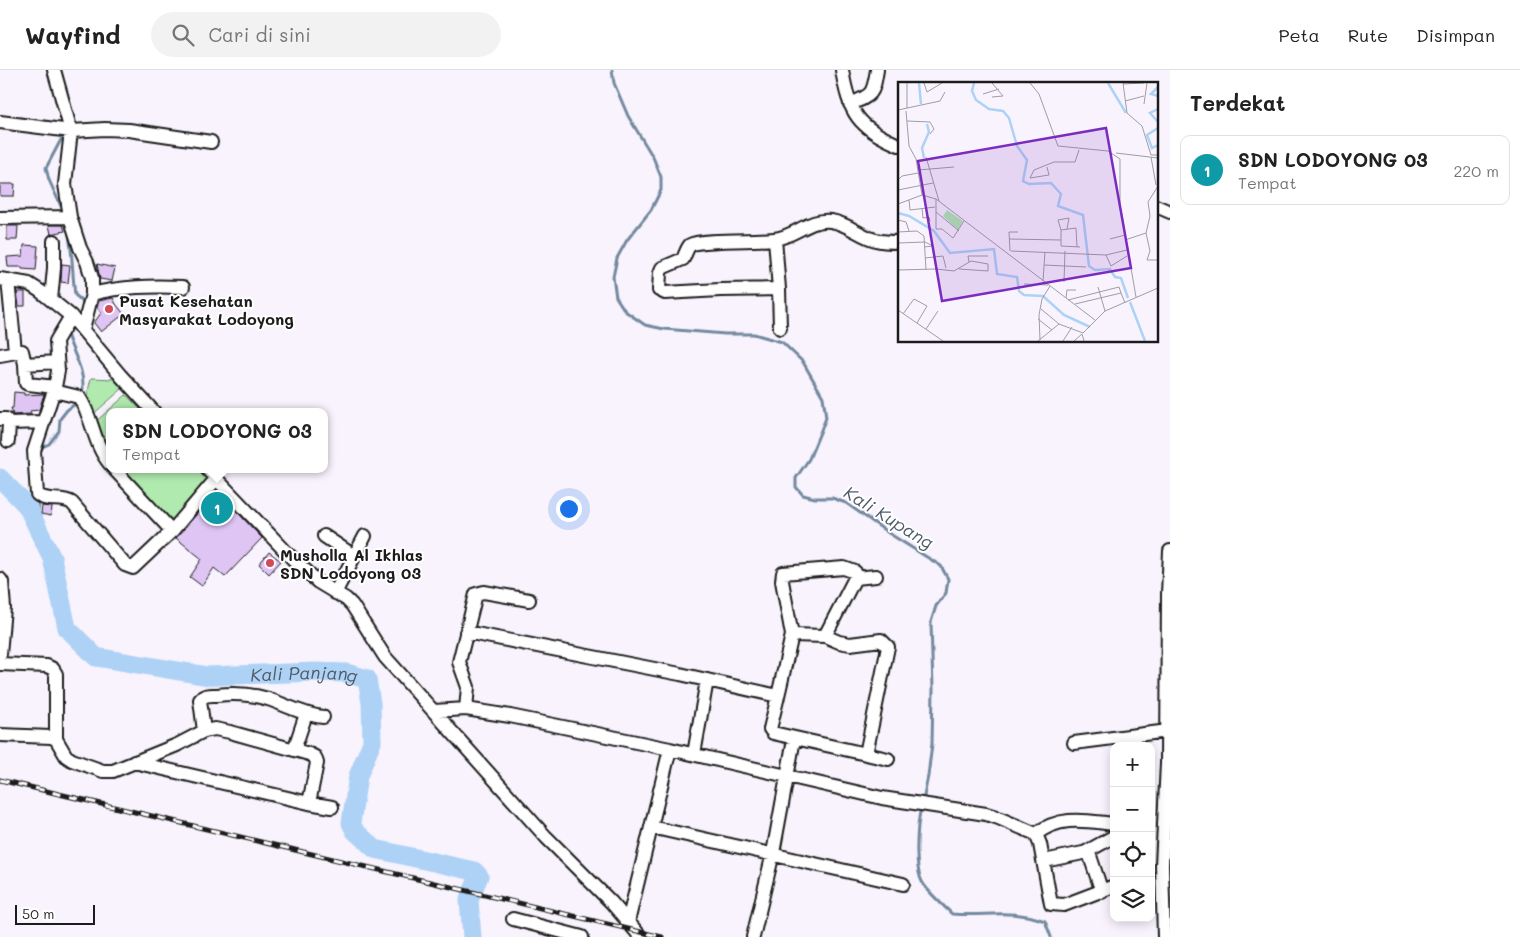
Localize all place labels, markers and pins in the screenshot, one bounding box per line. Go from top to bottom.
place label: Pusat Kesehatan Masyarakat Lodoyong [119,290,294,329]
marker: Pusat Kesehatan Masyarakat Lodoyong [103,303,115,315]
pin: 1 [201,489,233,527]
place label: Musholla Al Ikhlas SDN Lodoyong 03 [280,544,423,583]
marker: Musholla Al Ikhlas SDN Lodoyong 03 [264,557,276,569]

